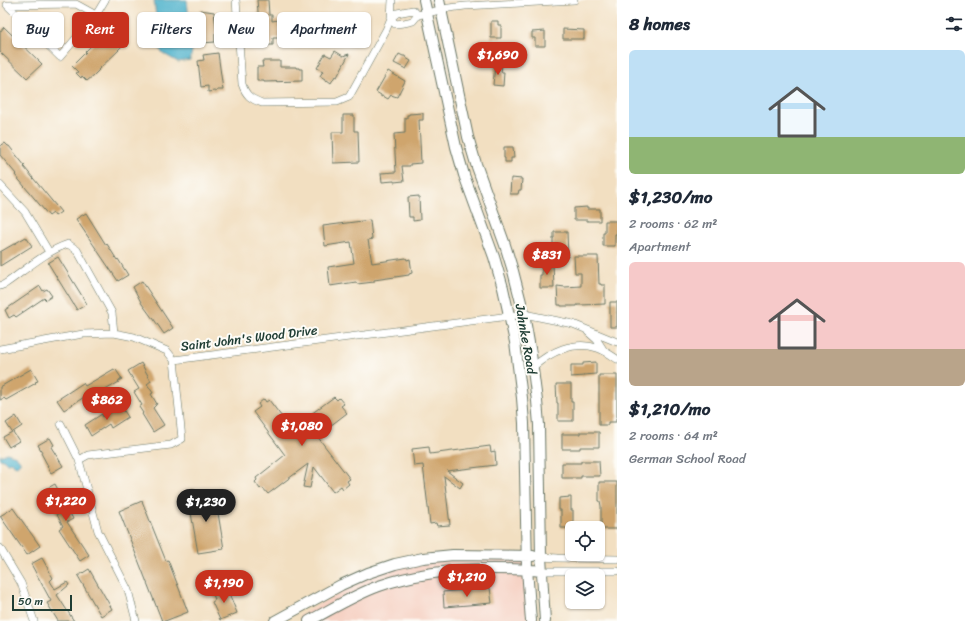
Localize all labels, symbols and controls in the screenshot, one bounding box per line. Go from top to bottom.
text: 8 homes [629,9,690,39]
chip: Buy [12,12,64,48]
chip: Rent [72,12,129,48]
chip: Filters [137,12,206,48]
chip: New [214,12,269,48]
chip: Apartment [277,12,371,48]
icon: filters [943,13,965,35]
pin: $1,690 [465,42,531,76]
text: $1,690 [477,43,519,66]
icon: home [761,76,833,148]
text: $1,230/mo [629,182,712,212]
text: 2 rooms · 62 m² [629,212,717,235]
text: Apartment [629,235,690,258]
pin: $831 [523,242,571,276]
text: $831 [532,243,562,266]
icon: home [761,288,833,360]
street label: Jahnke Road [508,301,544,377]
street label: Saint John's Wood Drive [179,318,319,358]
pin: $862 [83,387,131,421]
text: $862 [91,388,123,411]
text: $1,210/mo [629,394,710,424]
pin: $1,080 [269,413,335,447]
text: $1,080 [281,414,323,437]
text: 2 rooms · 64 m² [629,424,718,447]
text: German School Road [629,447,746,470]
pin: $1,220 [33,488,99,522]
text: $1,220 [45,489,87,512]
pin: $1,230 [173,489,239,523]
text: $1,230 [186,490,226,513]
map controls [565,521,605,609]
button: locate [565,521,605,561]
pin: $1,210 [434,564,500,598]
text: $1,210 [447,565,487,588]
button: layers [565,569,605,609]
pin: $1,190 [191,570,257,604]
text: $1,190 [204,571,244,594]
text: 50 m [18,592,43,611]
scale bar [12,593,72,612]

